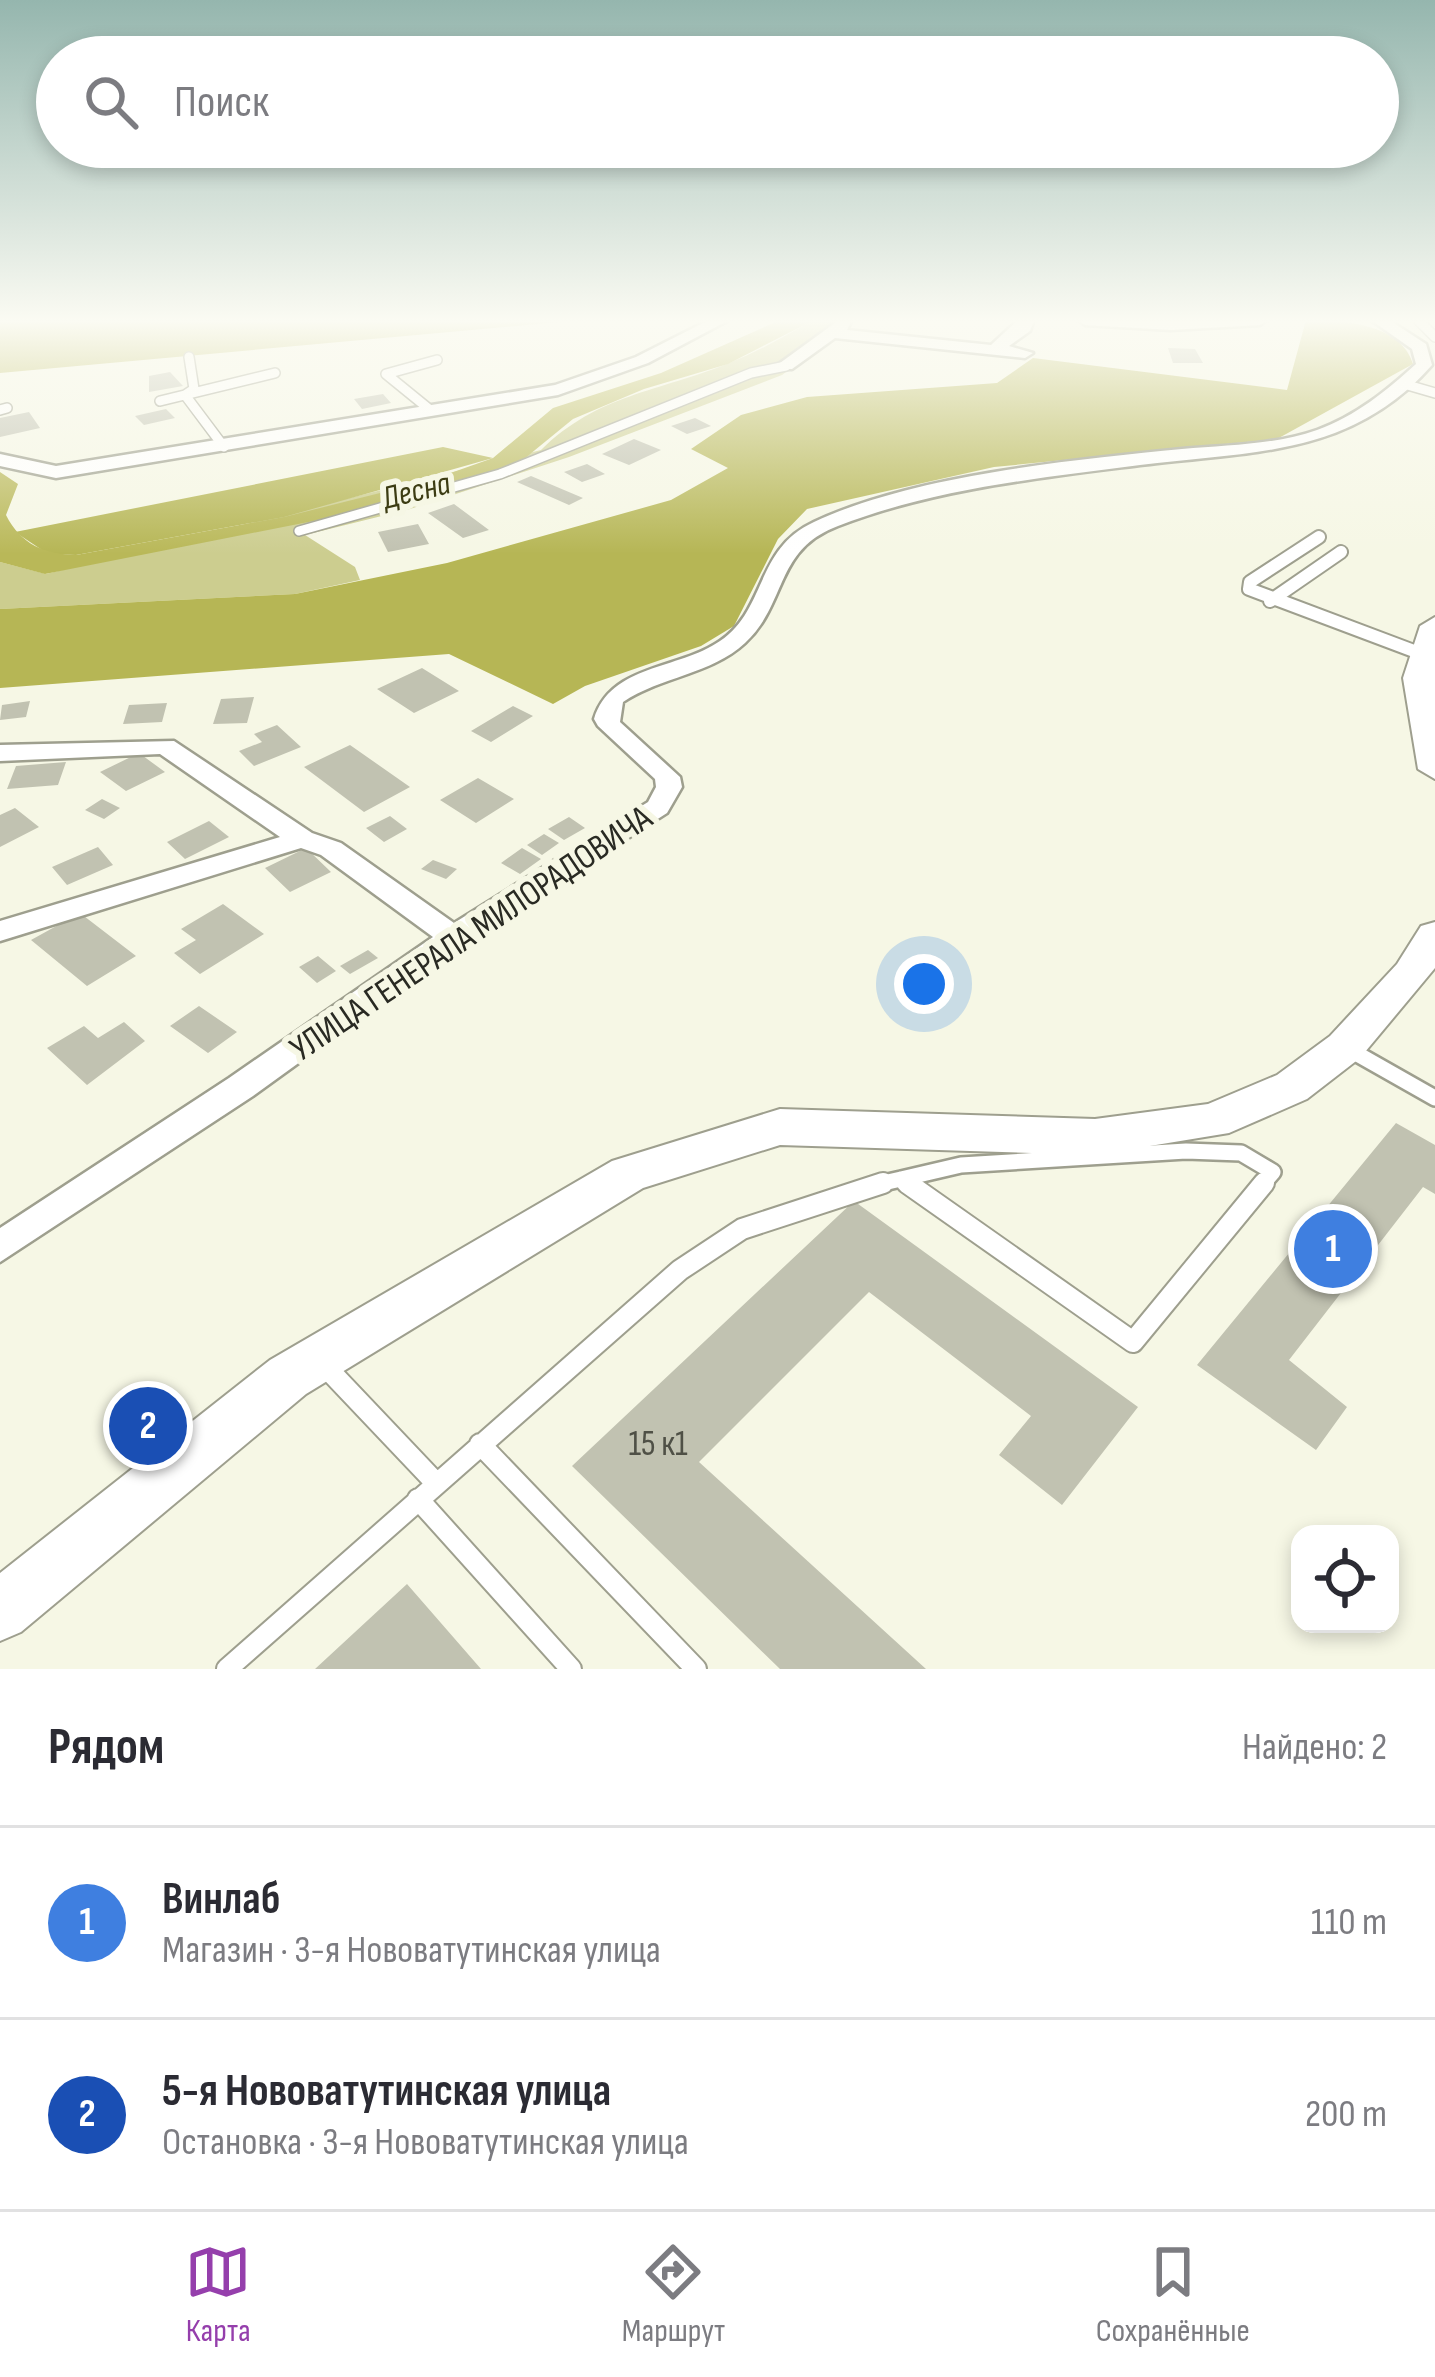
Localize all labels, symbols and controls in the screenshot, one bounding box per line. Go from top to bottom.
search box [36,36,1399,168]
icon: search [78,69,144,135]
text: Поиск [174,75,269,130]
water label: Десна [377,463,454,519]
street label: УЛИЦА ГЕНЕРАЛА МИЛОРАДОВИЧА [282,797,661,1071]
your location [894,954,954,1014]
pin: 1 [1294,1204,1372,1294]
pin: 2 [109,1381,187,1471]
house number: 15 к1 [629,1423,688,1466]
map controls [1291,1525,1399,1633]
button: locate [1291,1525,1399,1633]
text: Рядом [48,1717,164,1778]
text: Найдено: 2 [1242,1724,1387,1771]
text: Винлаб [162,1872,280,1927]
text: 1 [79,1899,95,1946]
text: 110 m [1311,1899,1387,1946]
text: Магазин · 3-я Нововатутинская улица [162,1927,661,1974]
text: 5-я Нововатутинская улица [162,2064,611,2119]
text: 2 [78,2091,96,2138]
text: 200 m [1305,2091,1387,2138]
text: Остановка · 3-я Нововатутинская улица [162,2119,689,2166]
tab: Карта [185,2239,251,2351]
tab: Маршрут [622,2239,725,2351]
tab: Сохранённые [1096,2239,1250,2351]

